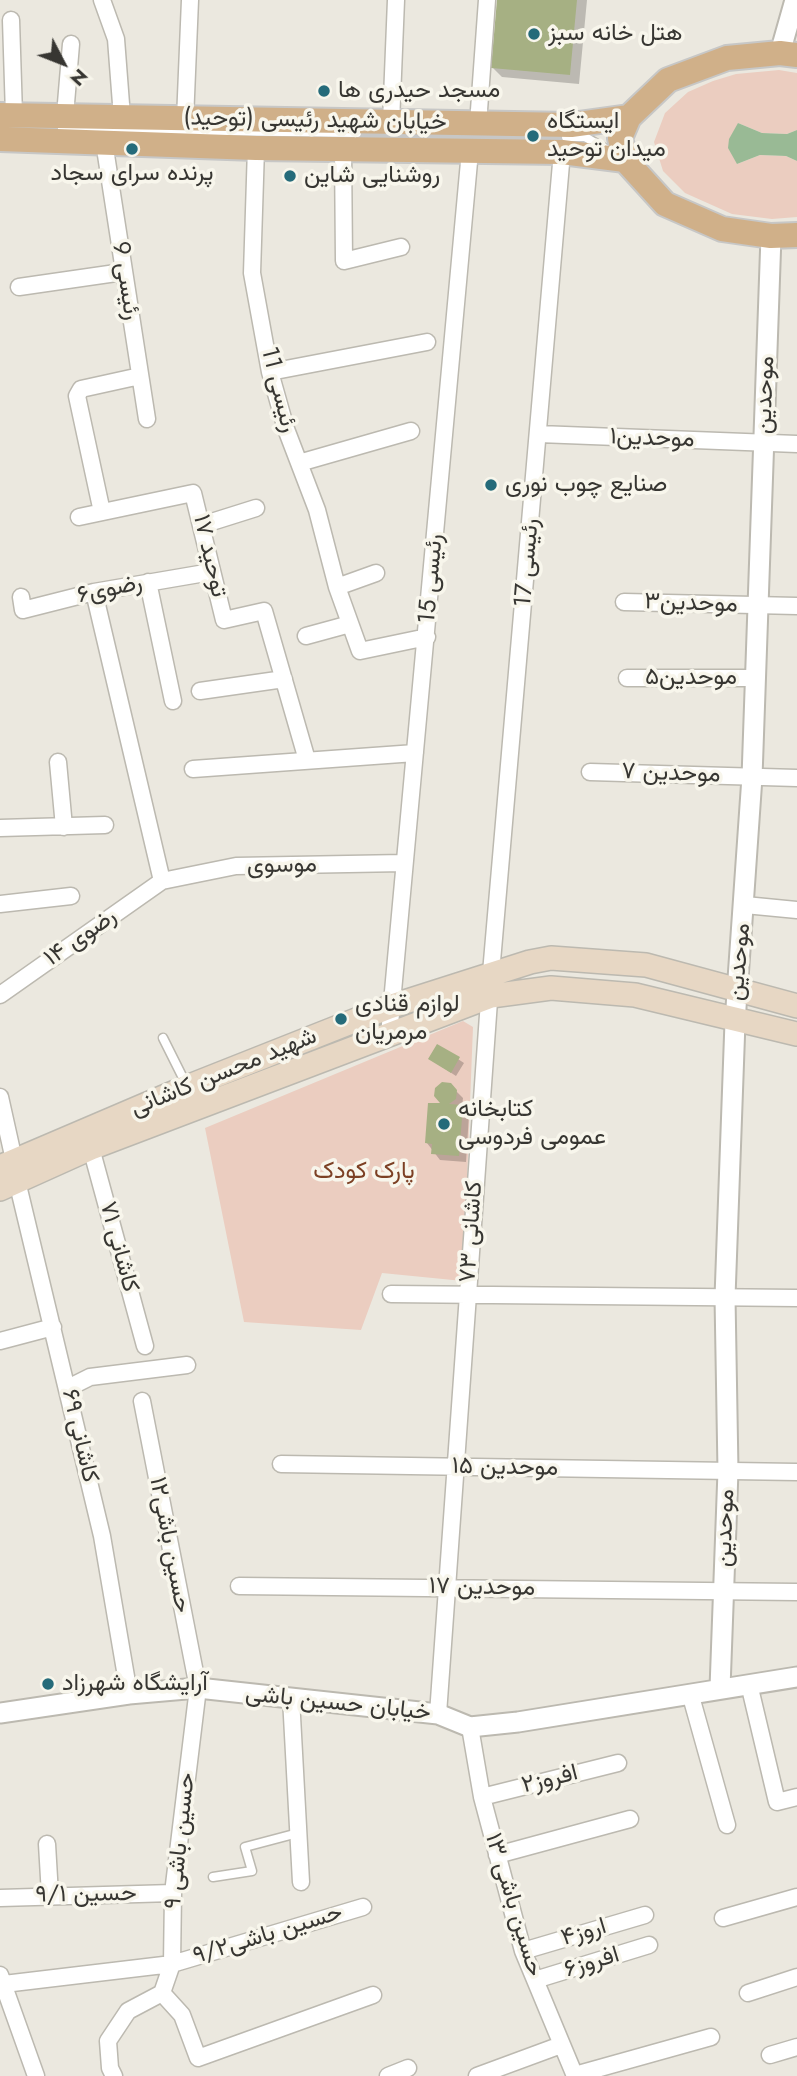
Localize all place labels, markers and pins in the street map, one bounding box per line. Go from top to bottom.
place label: هتل خانه سبز [548,20,683,48]
marker: هتل خانه سبز [526,26,542,42]
place label: مسجد حیدری ها [338,77,500,105]
marker: مسجد حیدری ها [316,83,332,99]
place label: ایستگاه میدان توحید [547,108,666,164]
marker: ایستگاه میدان توحید [525,128,541,144]
marker: پرنده سرای سجاد [124,141,140,157]
place label: پرنده سرای سجاد [50,160,214,188]
place label: روشنایی شاین [304,162,440,190]
marker: روشنایی شاین [282,168,298,184]
place label: صنایع چوب نوری [505,471,667,499]
marker: صنایع چوب نوری [483,477,499,493]
place label: لوازم قنادی مرمریان [355,991,460,1047]
marker: لوازم قنادی مرمریان [333,1011,349,1027]
place label: کتابخانه عمومی فردوسی [458,1096,606,1152]
marker: کتابخانه عمومی فردوسی [436,1116,452,1132]
place label: آرایشگاه شهرزاد [62,1670,208,1698]
marker: آرایشگاه شهرزاد [40,1676,56,1692]

